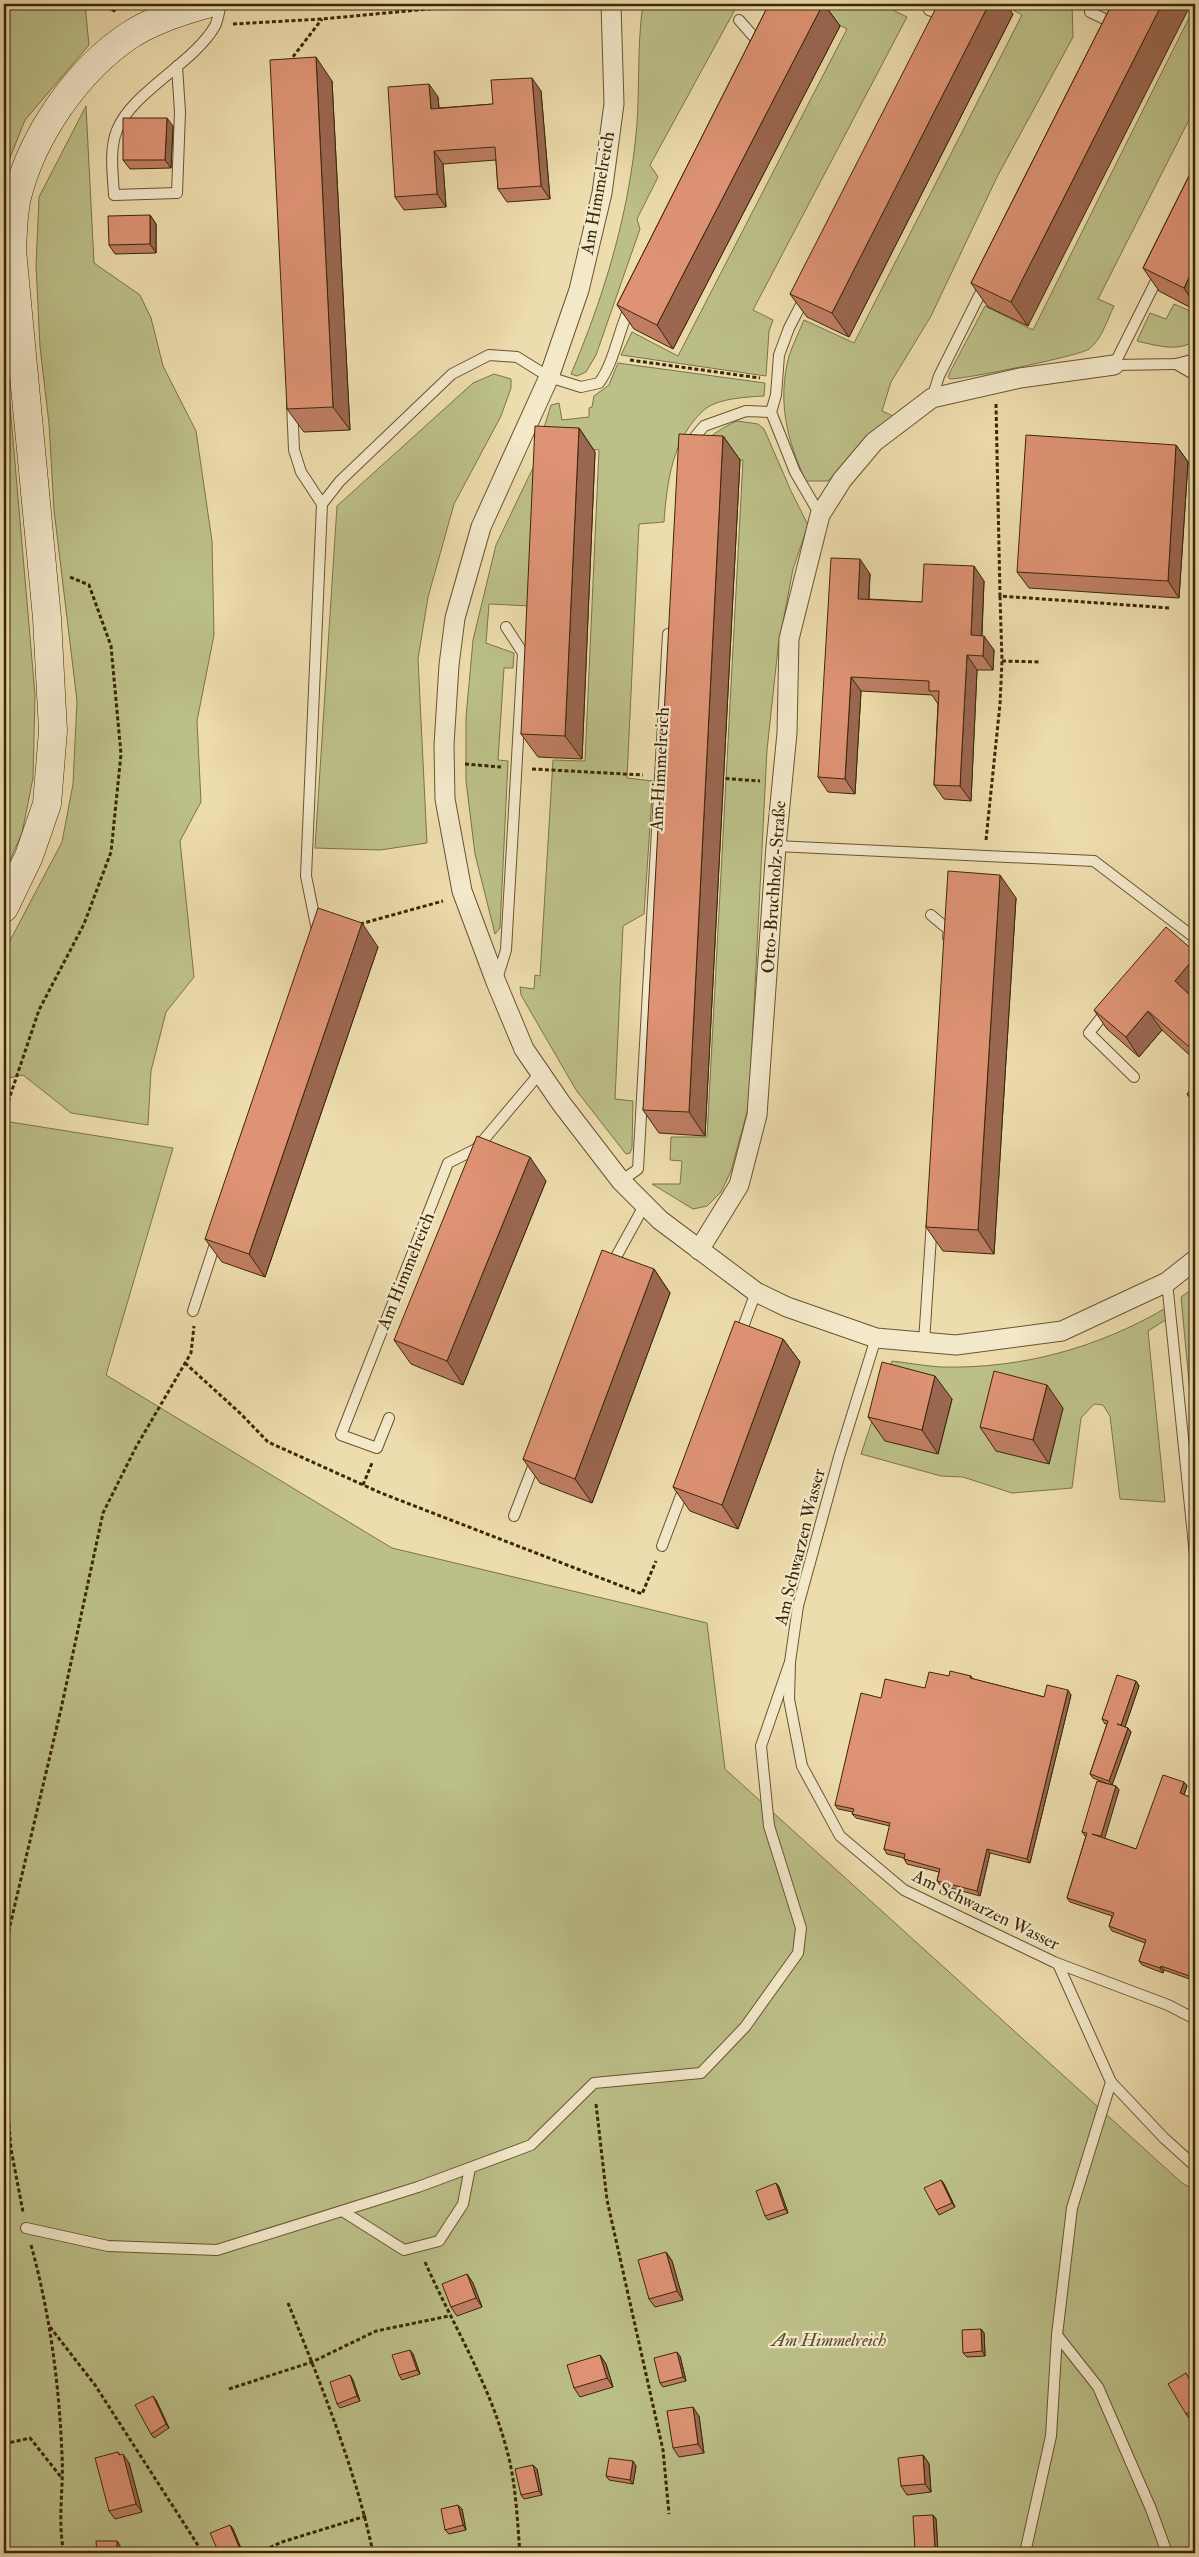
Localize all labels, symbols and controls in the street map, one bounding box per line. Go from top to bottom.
street label: Am Himmelreich [576,129,620,257]
street label: Am Himmelreich [645,706,675,833]
street label: Otto-Bruchholz-Straße [756,799,792,974]
street label: Am Himmelreich [372,1209,440,1334]
street label: Am Schwarzen Wasser [769,1466,831,1629]
street label: Am Schwarzen Wasser [908,1864,1064,1956]
park label: Am Himmelreich [770,2329,886,2352]

